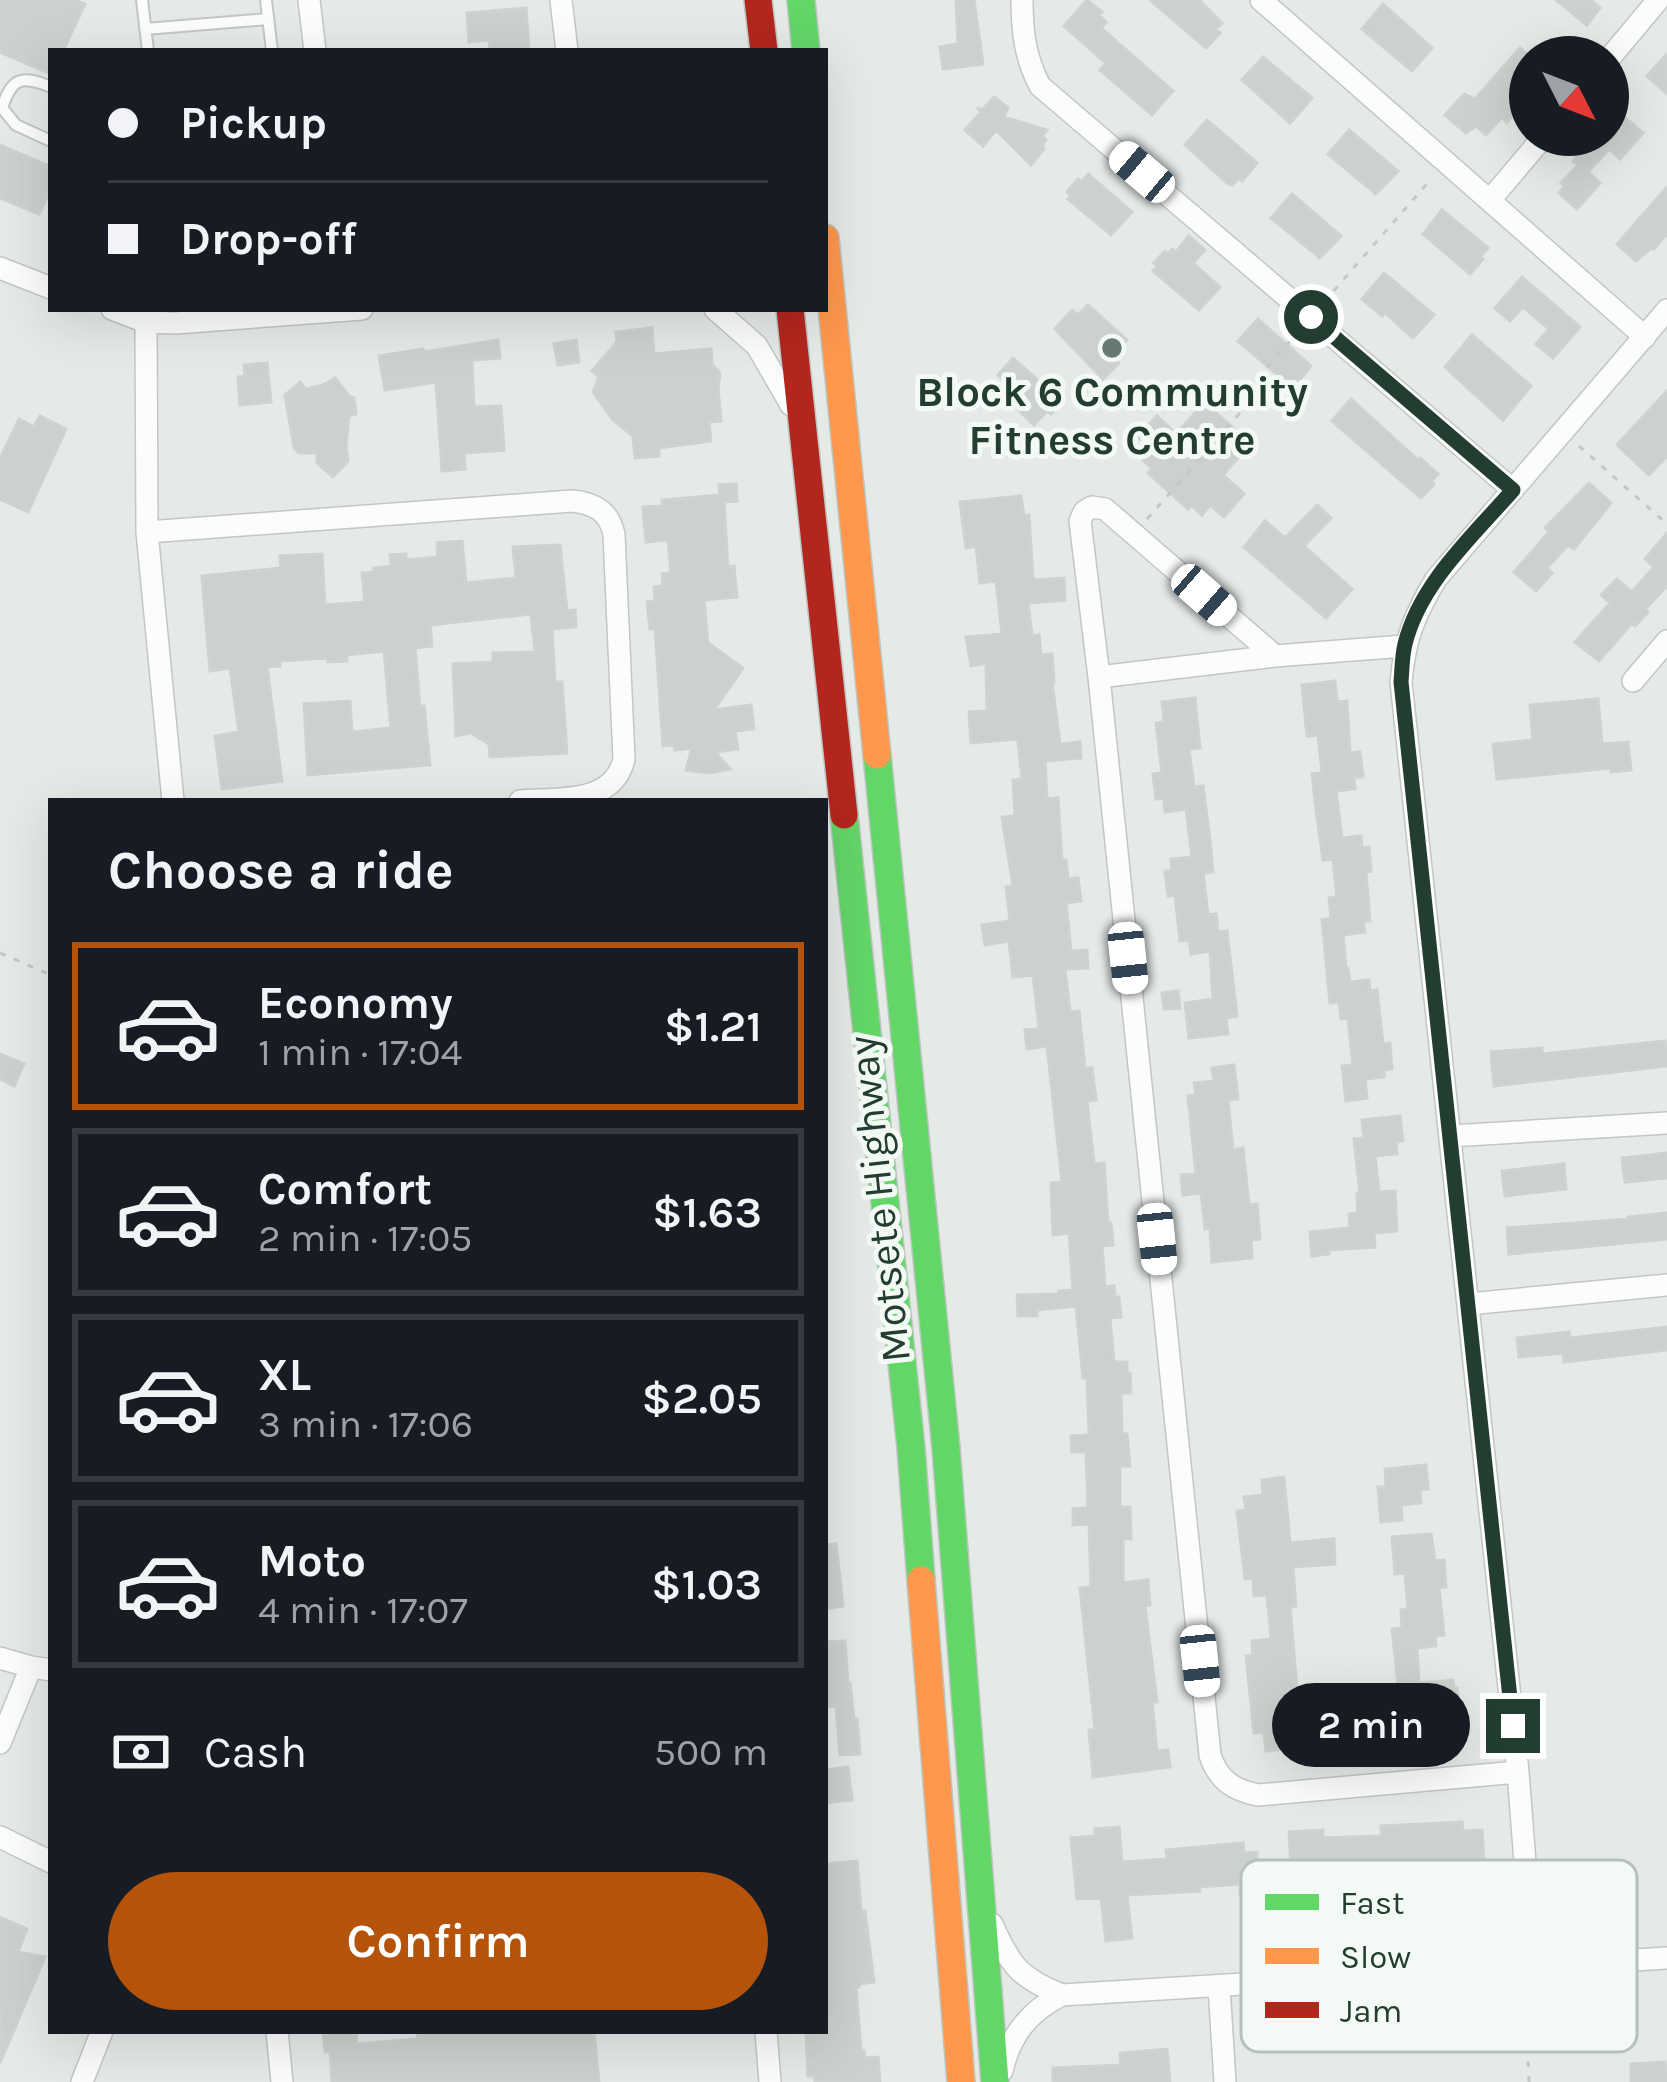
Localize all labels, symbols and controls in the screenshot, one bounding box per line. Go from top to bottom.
north arrow [1509,36,1629,156]
map controls [1509,36,1629,156]
text: Pickup [180,97,327,149]
car [1103,135,1181,209]
text: Drop-off [180,213,357,265]
route start [1284,290,1338,344]
marker: Block 6 Community Fitness Centre [1099,335,1125,361]
place label: Block 6 Community Fitness Centre [916,367,1308,465]
car [1165,558,1243,632]
text: Choose a ride [108,838,454,902]
car [1106,920,1150,996]
icon: car [114,972,222,1080]
text: Economy [258,977,453,1029]
text: $1.21 [664,1000,762,1052]
text: 1 min · 17:04 [258,1029,462,1075]
street label: Motsete Highway [837,1033,921,1365]
icon: car [114,1158,222,1266]
text: Comfort [258,1163,432,1215]
text: $1.63 [652,1186,762,1238]
car [1135,1201,1179,1277]
text: 2 min · 17:05 [258,1215,472,1261]
icon: car [114,1344,222,1452]
text: XL [258,1349,311,1401]
text: $2.05 [642,1372,762,1424]
text: 3 min · 17:06 [258,1401,473,1447]
icon: car [114,1530,222,1638]
text: Moto [258,1535,366,1587]
text: $1.03 [651,1558,762,1610]
text: 4 min · 17:07 [258,1587,468,1633]
car [1178,1623,1222,1699]
callout: 2 min [1273,1684,1471,1768]
route end [1486,1699,1540,1753]
text: 2 min [1318,1702,1424,1748]
icon: cash [108,1719,174,1785]
text: Cash [204,1726,307,1778]
text: 500 m [654,1729,768,1775]
legend [1241,1860,1637,2052]
button: Confirm [108,1872,768,2010]
text: Fast [1340,1884,1404,1922]
text: Slow [1340,1938,1411,1976]
text: Jam [1340,1992,1402,2030]

